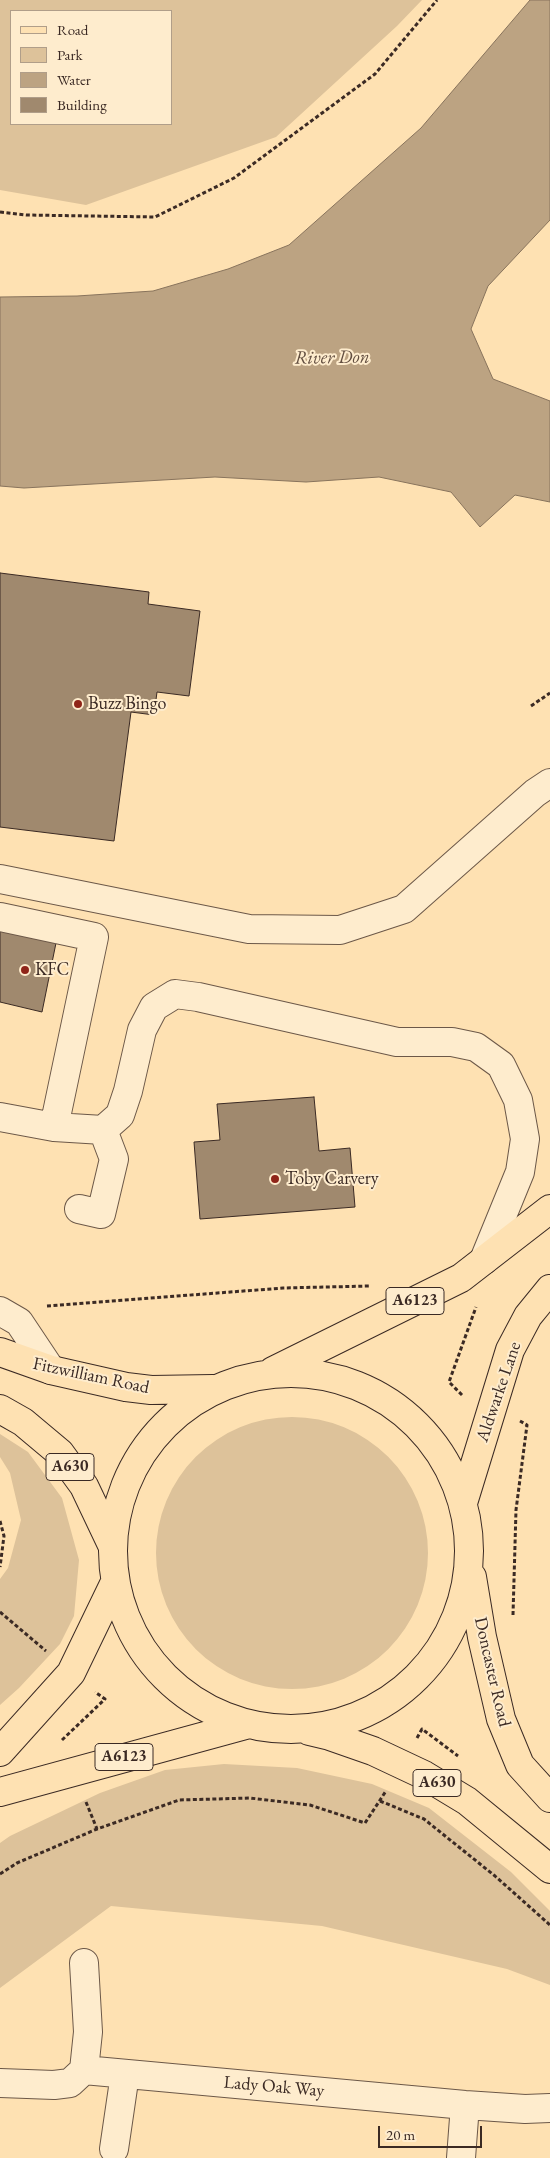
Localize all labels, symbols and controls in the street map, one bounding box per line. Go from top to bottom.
legend [10,10,172,125]
text: Road [57,20,88,39]
text: Park [57,45,83,64]
text: Water [57,70,91,89]
text: Building [57,95,107,114]
water label: River Don [294,346,370,370]
place label: Buzz Bingo [88,693,166,715]
marker: Buzz Bingo [72,698,84,710]
place label: KFC [35,959,69,981]
marker: KFC [19,964,31,976]
place label: Toby Carvery [285,1168,379,1190]
marker: Toby Carvery [269,1173,281,1185]
road number: A6123 [386,1288,444,1314]
street label: Aldwarke Lane [472,1339,526,1445]
street label: Fitzwilliam Road [31,1353,151,1399]
road number: A630 [46,1454,94,1480]
street label: Doncaster Road [469,1615,515,1729]
road number: A6123 [95,1744,153,1770]
road number: A630 [413,1770,461,1796]
street label: Lady Oak Way [223,2072,325,2102]
scale bar [380,2116,484,2148]
text: 20 m [386,2125,415,2144]

